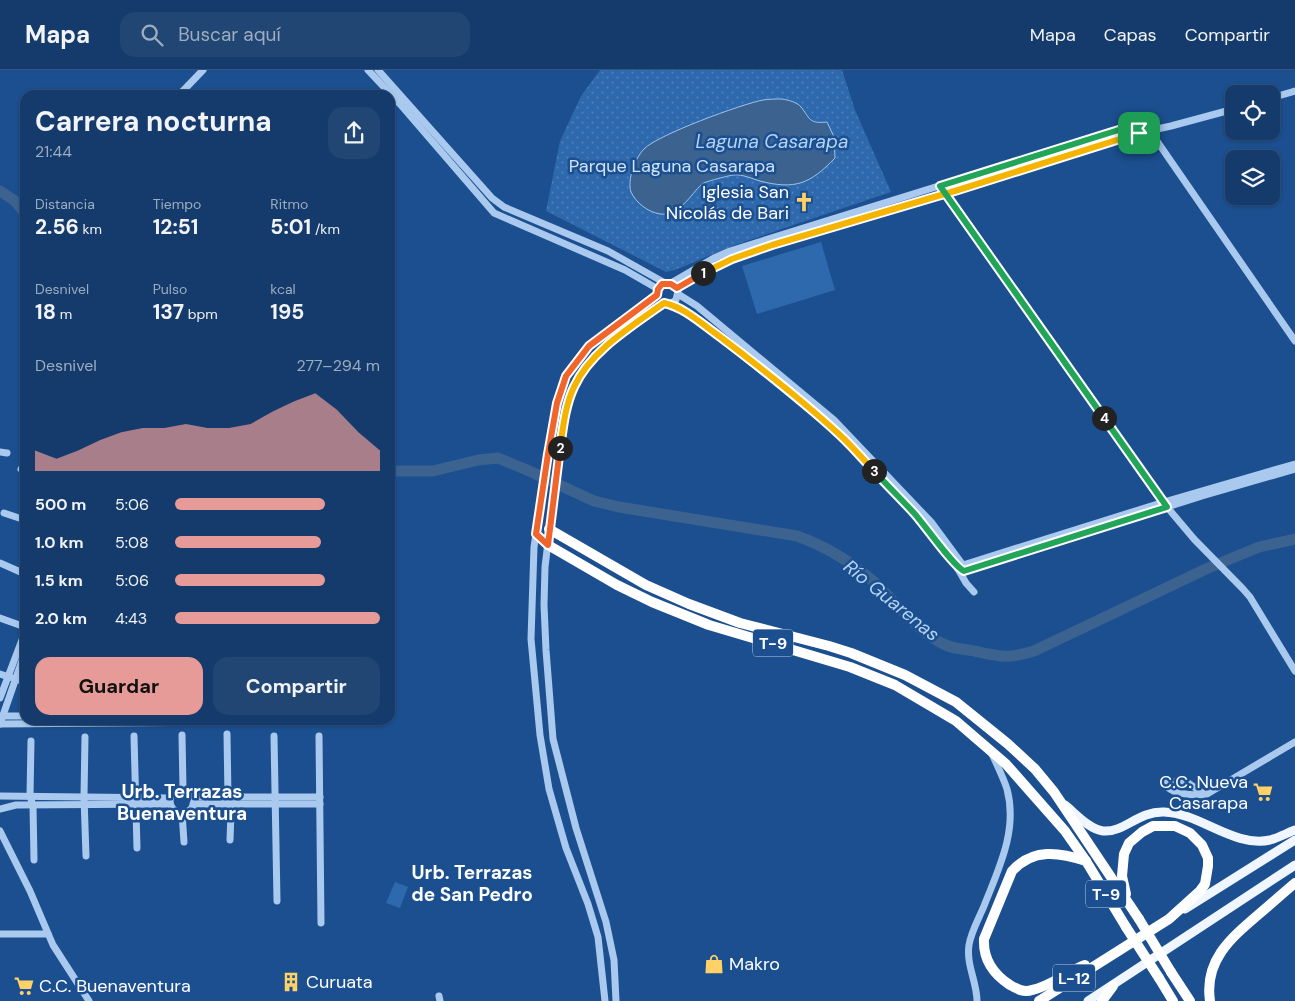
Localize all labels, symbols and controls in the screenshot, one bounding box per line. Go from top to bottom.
search box [120,12,470,57]
text: Mapa [25,19,90,50]
icon: search [138,21,166,49]
text: Buscar aquí [178,22,281,47]
text: Mapa [1030,23,1076,47]
text: Capas [1104,23,1157,47]
text: Compartir [1185,23,1270,47]
map controls [1225,85,1280,205]
button: locate [1225,85,1280,140]
text: Carrera nocturna [35,103,272,140]
button: share [328,107,380,159]
pin [1118,112,1160,154]
icon: arrive [1125,119,1153,147]
water label: Laguna Casarapa [696,129,848,154]
text: 21:44 [35,141,72,162]
button: layers [1225,150,1280,205]
park label: Parque Laguna Casarapa [569,154,775,178]
place label: Iglesia San Nicolás de Bari [666,180,789,225]
church icon: Iglesia San Nicolás de Bari [793,191,815,213]
text: Distancia [35,195,95,213]
text: Tiempo [153,195,201,213]
text: Ritmo [270,195,308,213]
text: 2.56 [35,213,79,241]
text: 12:51 [153,213,198,241]
text: 5:01 [270,213,311,241]
text: km [79,220,102,238]
text: /km [311,220,340,238]
pin: 1 [690,260,716,286]
text: 1 [701,264,706,282]
text: Desnivel [35,280,89,298]
text: Pulso [153,280,187,298]
text: kcal [270,280,296,298]
text: 18 [35,298,56,326]
text: 137 [153,298,184,326]
text: 195 [270,298,304,326]
text: m [56,305,72,323]
text: bpm [184,305,218,323]
text: Desnivel [35,355,97,376]
text: 277–294 m [296,355,380,376]
pin: 4 [1092,406,1116,430]
text: 4 [1100,409,1109,427]
pin: 2 [548,436,572,460]
text: 2 [556,439,565,457]
pin: 3 [862,458,886,484]
text: 3 [870,462,879,480]
text: 500 m [35,494,86,515]
text: 5:06 [115,494,149,515]
text: 1.0 km [35,532,84,553]
text: 5:08 [115,532,149,553]
water label: Río Guarenas [838,554,945,647]
text: 1.5 km [35,570,83,591]
text: 5:06 [115,570,149,591]
text: 2.0 km [35,608,87,629]
text: 4:43 [115,608,147,629]
road number: T-9 [753,630,793,656]
button: Guardar [35,657,203,715]
button: Compartir [213,657,380,715]
place label: C.C. Nueva Casarapa [1159,770,1248,815]
district label: Urb. Terrazas Buenaventura [117,779,247,826]
supermarket icon: C.C. Nueva Casarapa [1252,781,1274,803]
district label: Urb. Terrazas de San Pedro [411,860,533,907]
road number: T-9 [1086,881,1126,908]
place label: Makro [729,952,780,976]
shop icon: Makro [703,953,725,975]
road number: L-12 [1053,964,1095,991]
place label: Curuata [306,970,373,994]
building icon: Curuata [280,971,302,993]
place label: C.C. Buenaventura [39,974,191,998]
supermarket icon: C.C. Buenaventura [13,975,35,997]

